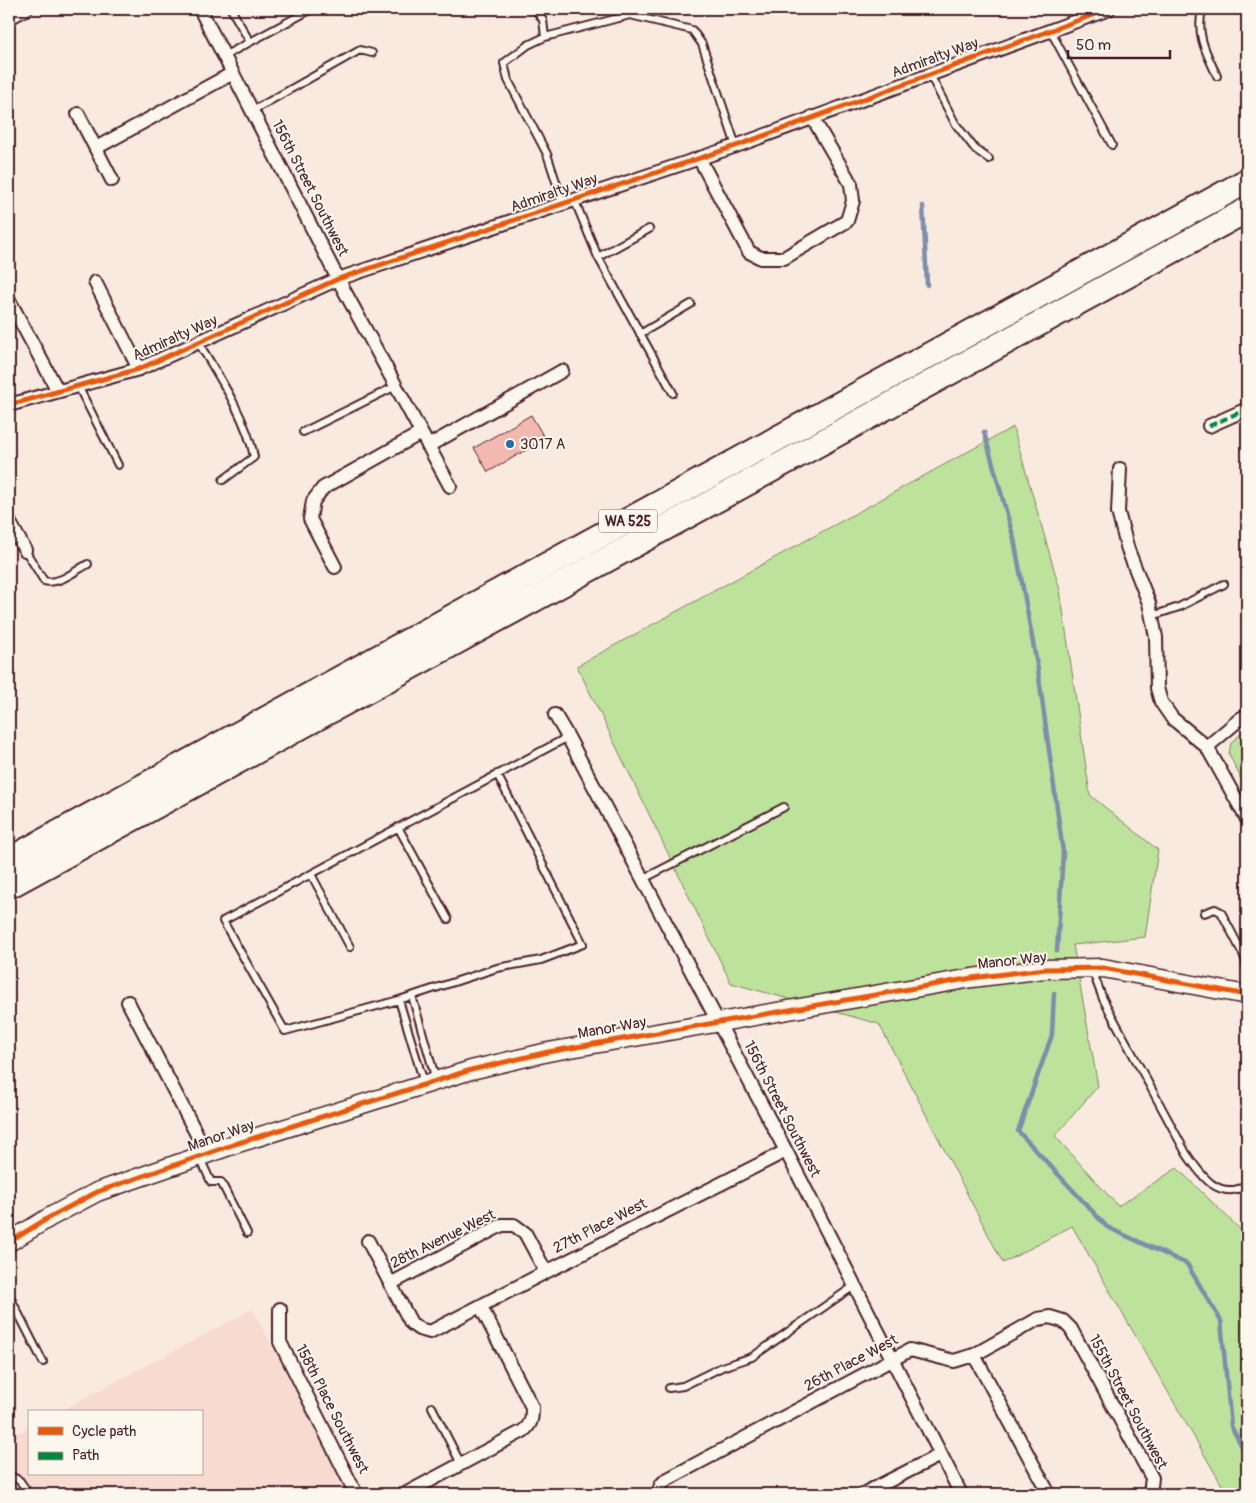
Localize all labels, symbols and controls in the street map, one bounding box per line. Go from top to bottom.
scale bar [1068,28,1171,60]
street label: Admiralty Way [889,33,982,82]
text: 50 m [1076,36,1111,55]
street label: 156th Street Southwest [267,117,353,260]
street label: Admiralty Way [508,169,601,217]
street label: Admiralty Way [130,311,221,365]
place label: 3017 A [520,435,566,454]
marker: 3017 A [504,438,516,450]
road number: WA 525 [599,510,657,532]
street label: Manor Way [977,948,1048,974]
street label: Manor Way [576,1013,648,1043]
street label: 156th Street Southwest [739,1038,825,1181]
street label: Manor Way [185,1116,257,1156]
street label: 27th Place West [550,1194,651,1258]
street label: 28th Avenue West [387,1205,500,1273]
street label: 26th Place West [801,1330,902,1396]
street label: 155th Street Southwest [1084,1331,1172,1474]
street label: 158th Place Southwest [291,1341,373,1478]
legend [28,1410,202,1476]
text: Cycle path [72,1422,136,1441]
text: Path [72,1446,99,1465]

